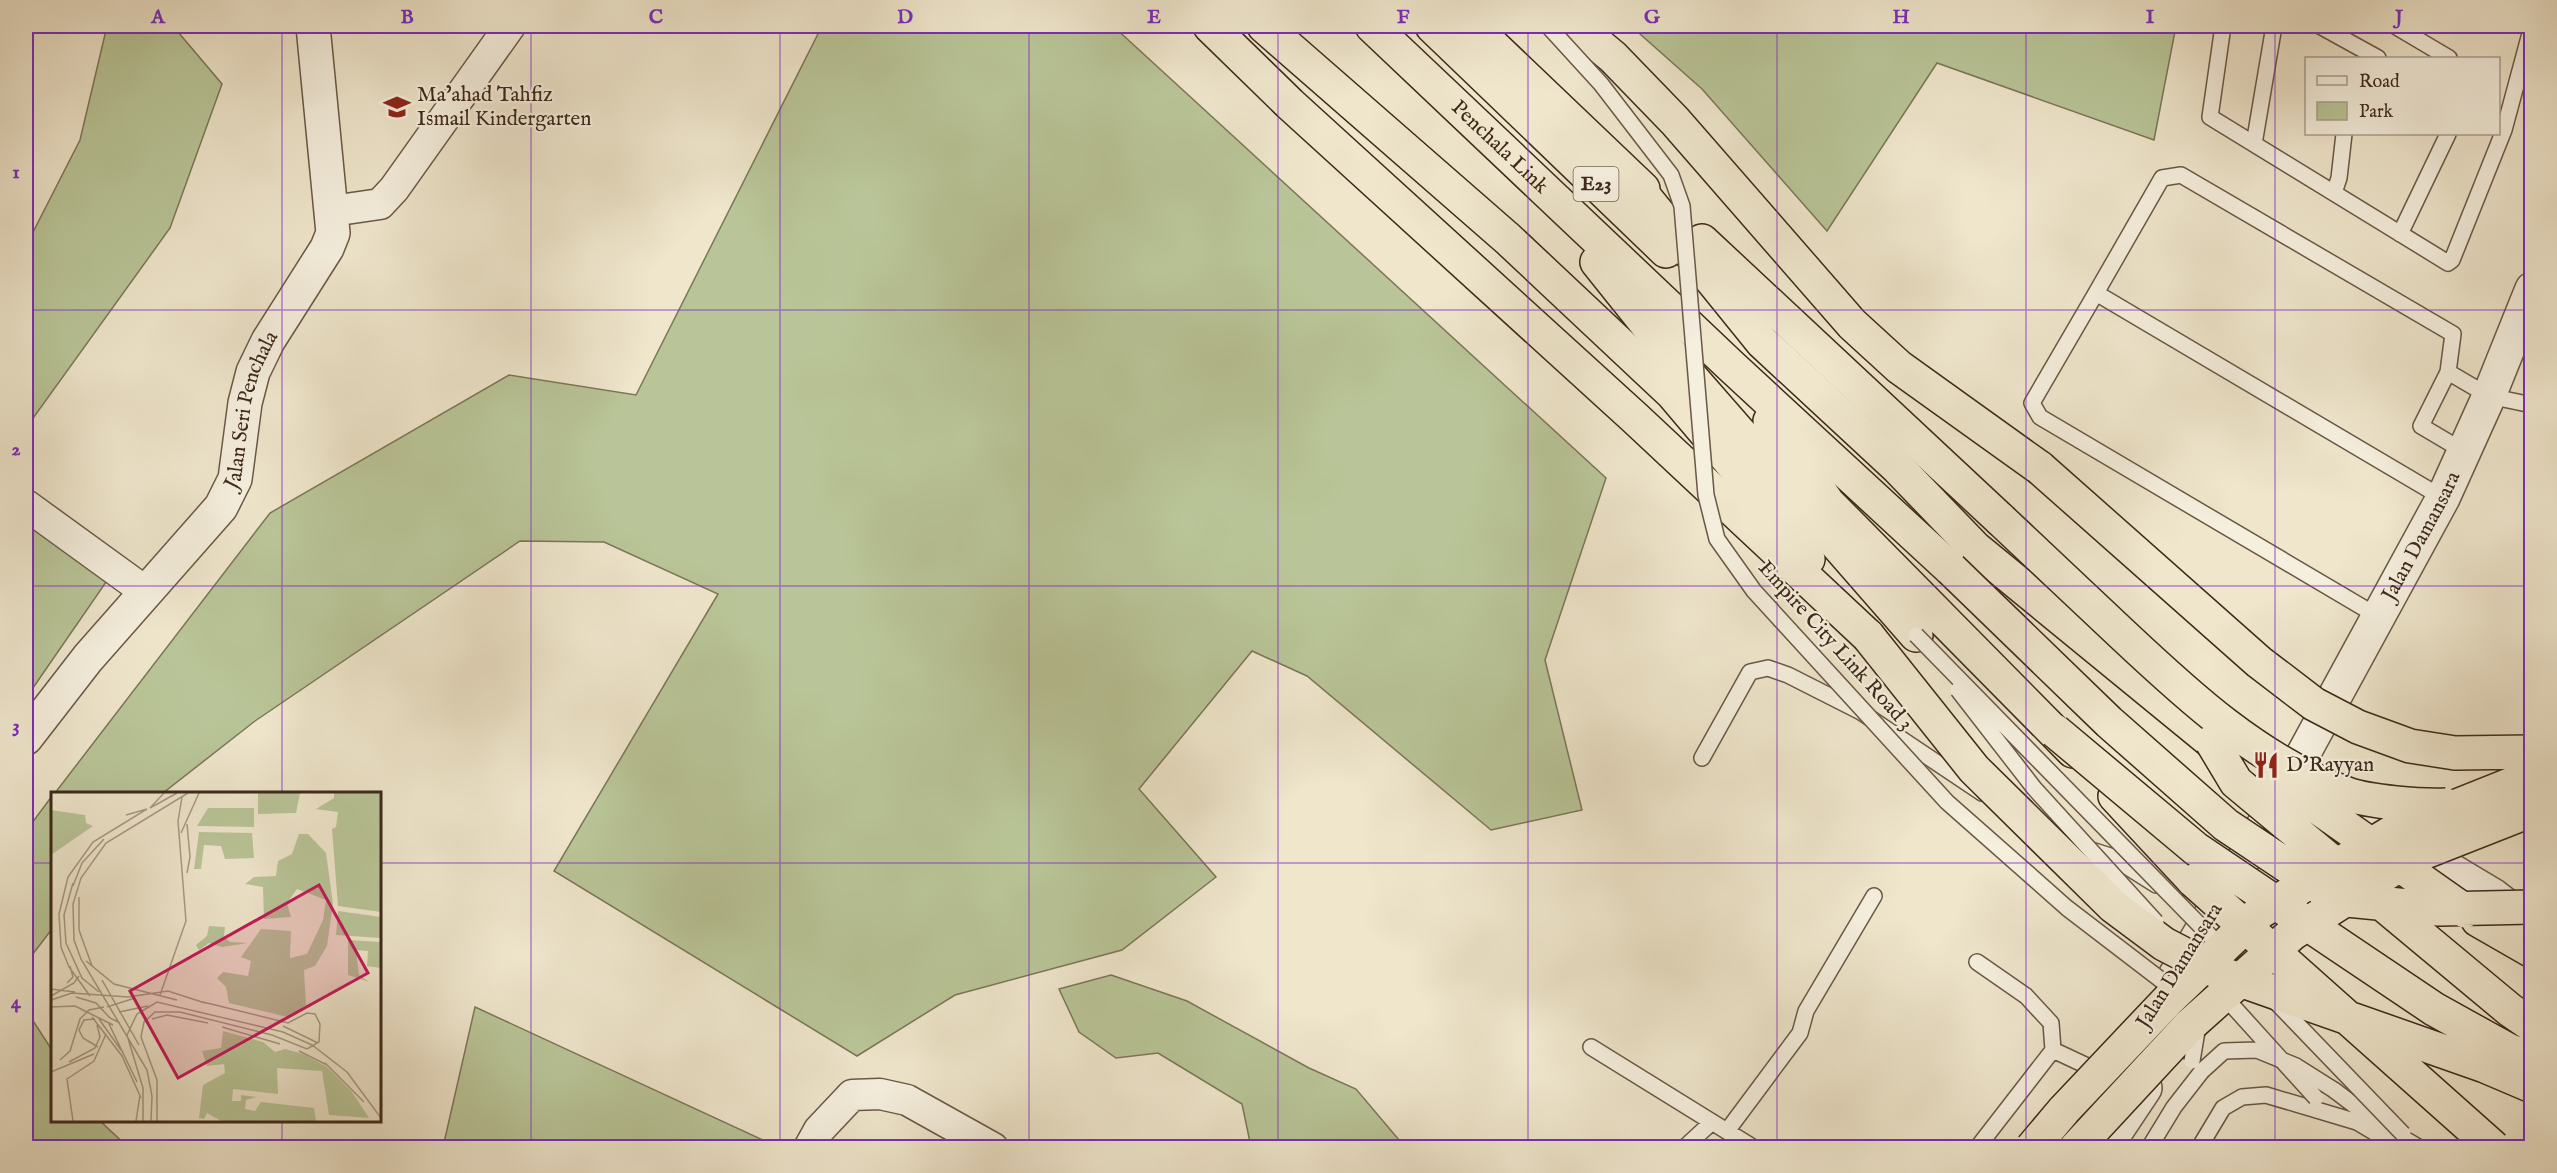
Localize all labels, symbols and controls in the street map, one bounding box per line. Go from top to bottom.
text: A [150,5,166,30]
text: B [400,5,414,30]
text: C [649,5,663,30]
text: D [897,5,913,30]
text: E [1147,5,1161,30]
text: F [1397,5,1410,30]
text: G [1644,5,1661,30]
text: H [1892,5,1910,30]
text: I [2146,5,2155,30]
text: J [2392,5,2404,30]
legend [2305,57,2500,135]
text: Road [2359,71,2400,94]
place label: Ma’ahad Tahfiz Ismail Kindergarten [417,82,591,133]
school or university icon: Ma’ahad Tahfiz Ismail Kindergarten [382,92,412,122]
street label: Penchala Link [1445,94,1555,200]
text: Park [2359,101,2394,124]
text: 1 [12,160,20,185]
road number: E23 [1574,167,1618,201]
street label: Jalan Seri Penchala [217,325,285,496]
text: 2 [11,437,21,462]
street label: Jalan Damansara [2375,466,2467,608]
street label: Empire City Link Road 3 [1751,555,1919,737]
text: 3 [12,714,20,739]
restaurant icon: D’Rayyan [2251,750,2281,780]
place label: D’Rayyan [2286,752,2374,779]
inset map [51,792,381,1122]
street label: Jalan Damansara [2130,897,2230,1036]
text: 4 [11,990,22,1015]

